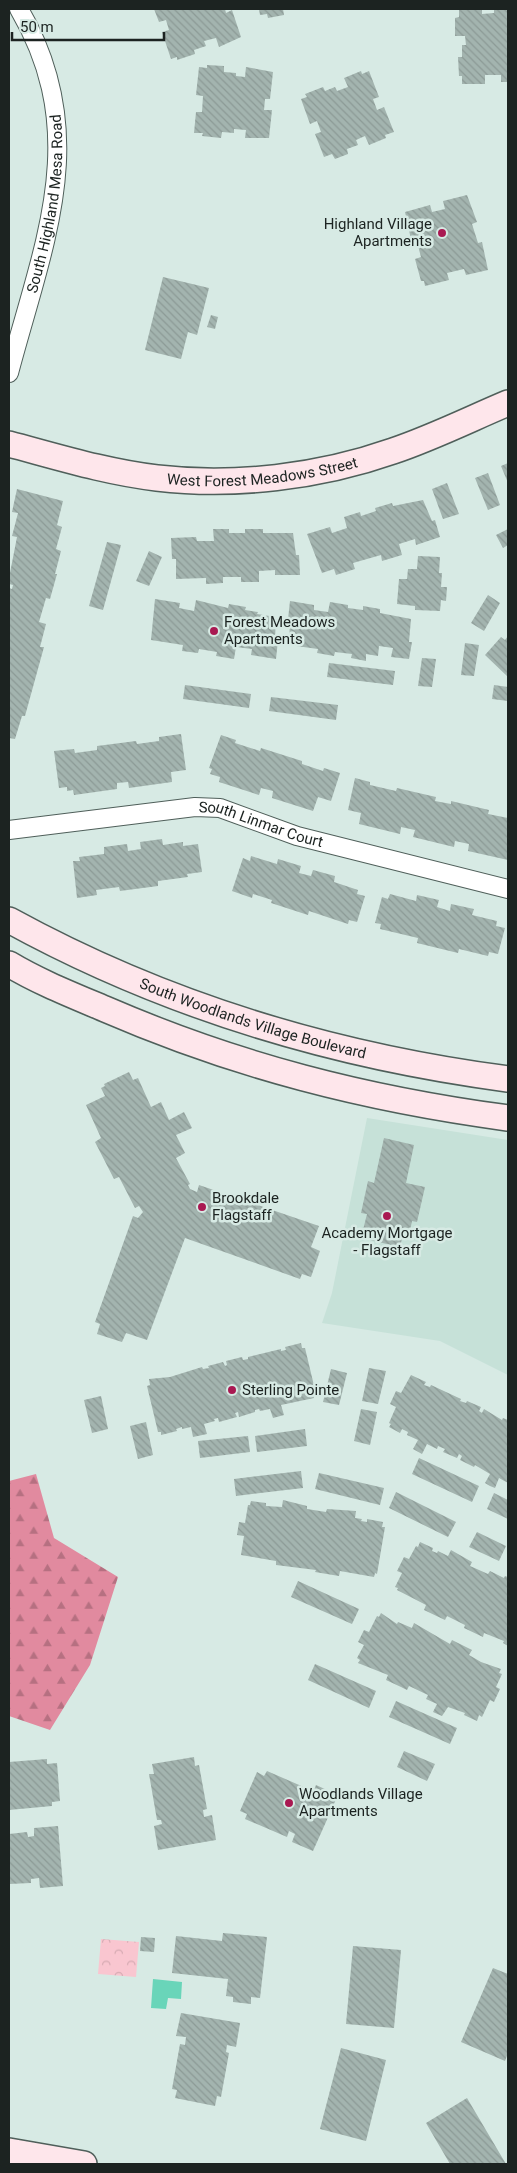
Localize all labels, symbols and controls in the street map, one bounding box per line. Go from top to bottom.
scale bar [12,10,165,42]
text: 50 m [20,18,54,36]
street label: South Highland Mesa Road [23,113,66,295]
place label: Highland Village Apartments [324,215,432,250]
marker: Highland Village Apartments [436,227,448,239]
street label: West Forest Meadows Street [166,453,360,490]
place label: Forest Meadows Apartments [224,613,335,648]
marker: Forest Meadows Apartments [208,625,220,637]
street label: South Linmar Court [198,798,325,851]
street label: South Woodlands Village Boulevard [137,974,368,1062]
place label: Brookdale Flagstaff [212,1189,279,1224]
marker: Brookdale Flagstaff [196,1201,208,1213]
marker: Academy Mortgage - Flagstaff [381,1210,393,1222]
place label: Academy Mortgage - Flagstaff [321,1224,453,1259]
place label: Sterling Pointe [242,1381,339,1399]
marker: Sterling Pointe [226,1384,238,1396]
place label: Woodlands Village Apartments [299,1785,423,1820]
marker: Woodlands Village Apartments [283,1797,295,1809]

